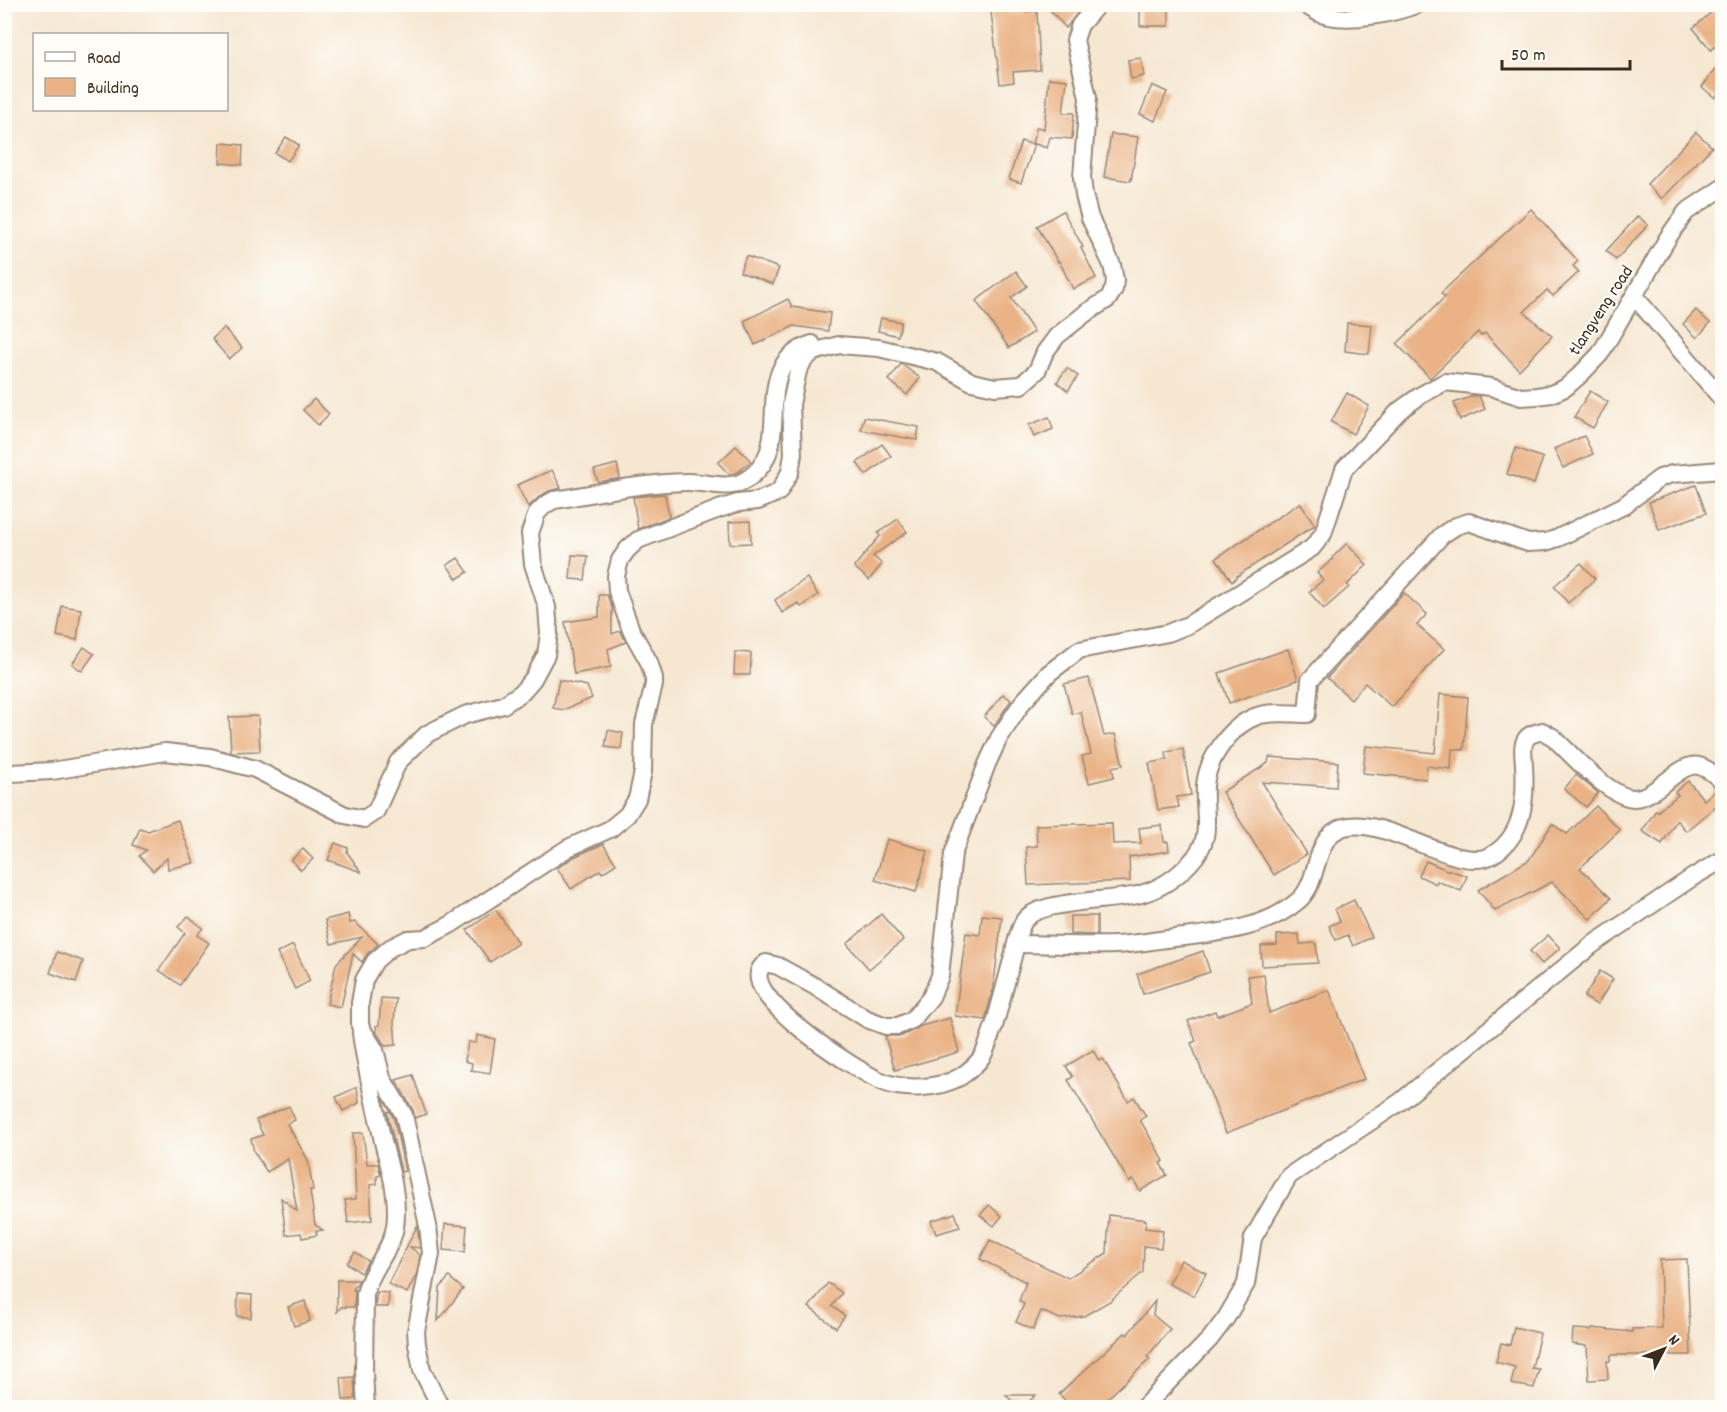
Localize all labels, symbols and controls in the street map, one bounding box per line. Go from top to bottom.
legend [33,33,228,111]
scale bar [1502,33,1630,71]
text: 50 m [1511,44,1546,69]
text: Road [87,47,121,72]
text: Building [87,77,139,102]
street label: tlangveng road [1564,261,1641,361]
north arrow [1634,1319,1694,1379]
text: N [1662,1330,1685,1351]

